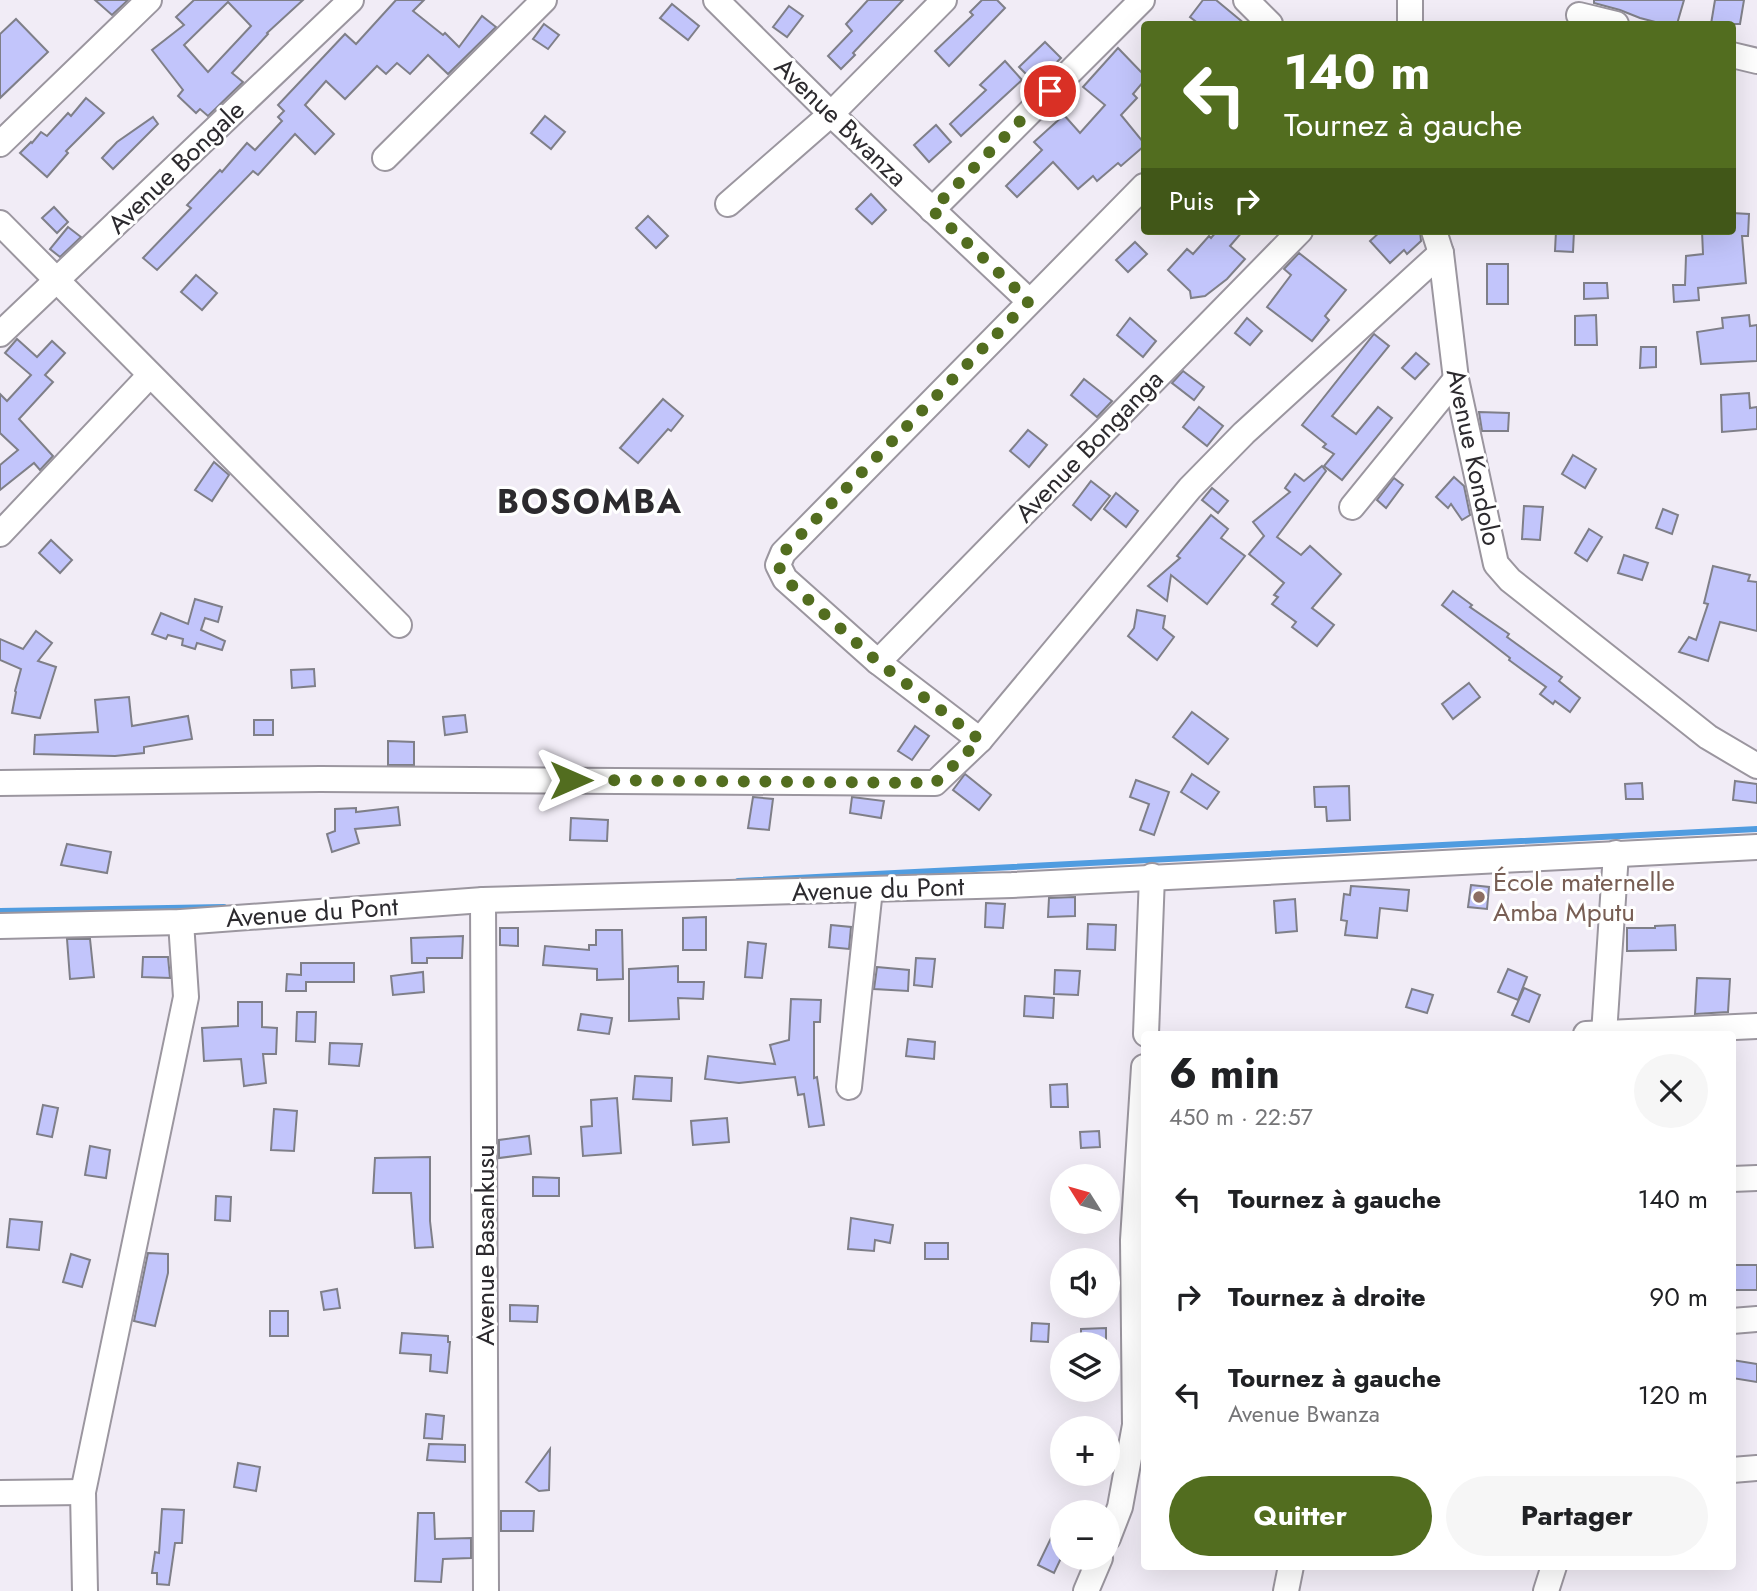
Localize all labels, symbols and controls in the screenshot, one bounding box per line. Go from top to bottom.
text: 140 m [1284,37,1430,107]
street label: Avenue Bwanza [766,49,916,195]
icon: left [1169,49,1260,140]
pin [1020,61,1080,121]
icon: arrive [1031,72,1069,110]
street label: Avenue Bongale [99,92,253,242]
text: Tournez à gauche [1284,102,1522,148]
text: Puis [1169,182,1214,220]
icon: right [1228,182,1266,220]
street label: Avenue Bonganga [1006,361,1172,531]
street label: Avenue Kondolo [1437,365,1511,549]
district label: BOSOMBA [497,478,683,525]
position arrow [534,743,608,817]
place label: École maternelle Amba Mputu [1493,863,1675,931]
street label: Avenue du Pont [791,867,966,911]
street label: Avenue du Pont [225,887,400,937]
marker: École maternelle Amba Mputu [1471,889,1487,905]
text: 6 min [1169,1043,1280,1104]
button: close [1634,1054,1708,1128]
text: 450 m · 22:57 [1169,1100,1313,1134]
street label: Avenue Basankusu [466,1144,504,1346]
north arrow [1050,1164,1120,1234]
map controls [1050,1164,1120,1570]
icon: left [1169,1180,1207,1218]
text: Tournez à gauche [1228,1180,1441,1218]
text: 140 m [1637,1180,1708,1218]
button: sound [1050,1248,1120,1318]
icon: right [1169,1278,1207,1316]
text: Tournez à droite [1228,1278,1426,1316]
text: 90 m [1649,1278,1708,1316]
button: layers [1050,1332,1120,1402]
text: Tournez à gauche [1228,1359,1441,1397]
icon: left [1169,1376,1207,1414]
text: 120 m [1638,1376,1708,1414]
text: Avenue Bwanza [1228,1397,1380,1431]
button: + [1050,1416,1120,1486]
button: Quitter [1169,1476,1432,1556]
button: Partager [1446,1476,1708,1556]
button: − [1050,1500,1120,1570]

